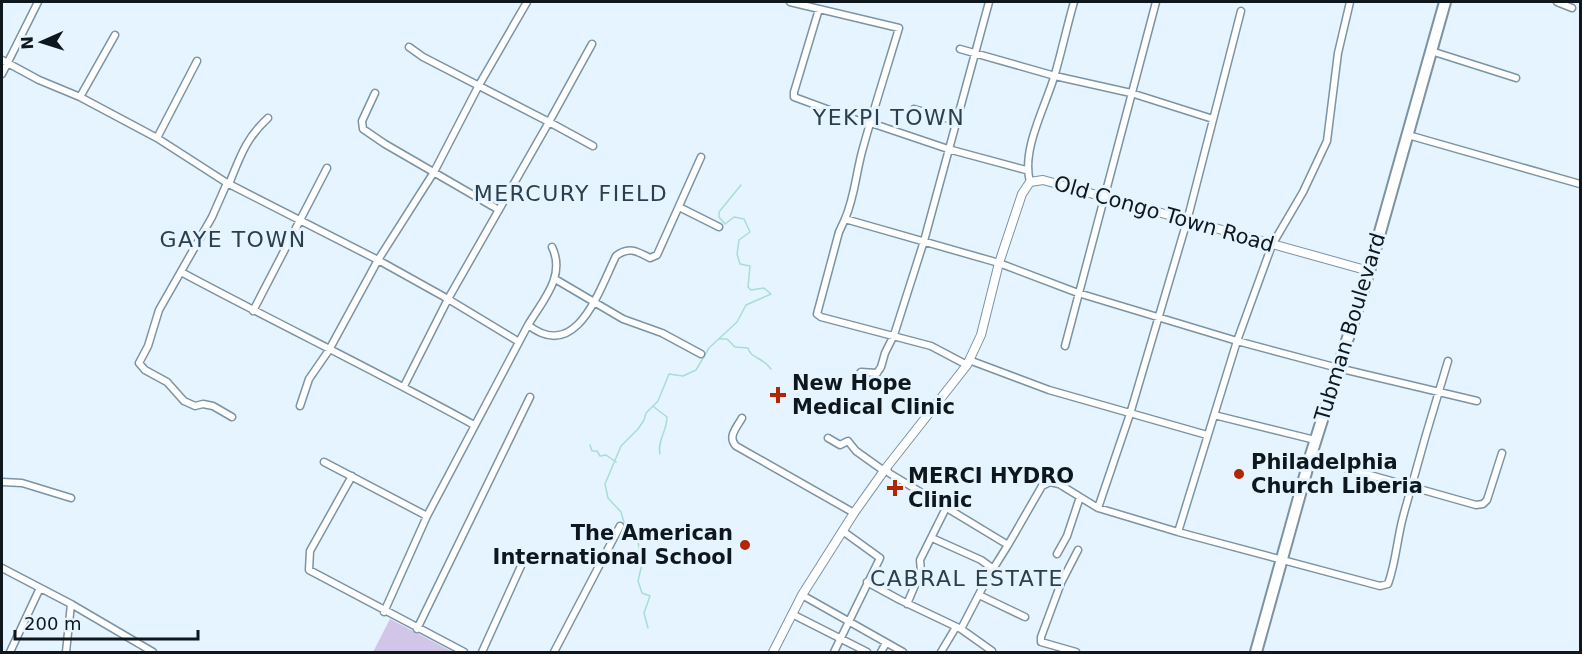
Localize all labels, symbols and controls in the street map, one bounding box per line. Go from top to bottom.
north arrow [12,12,72,72]
text: N [18,36,37,50]
district label: YEKPI TOWN [812,105,965,130]
street label: Old Congo Town Road [1051,171,1277,257]
district label: MERCURY FIELD [474,181,668,206]
district label: GAYE TOWN [159,227,307,252]
street label: Tubman Boulevard [1310,230,1390,425]
place label: New Hope Medical Clinic [792,371,955,419]
marker: New Hope Medical Clinic [769,386,787,404]
place label: Philadelphia Church Liberia [1251,450,1423,498]
place label: MERCI HYDRO Clinic [908,464,1074,512]
marker: Philadelphia Church Liberia [1232,467,1246,481]
marker: MERCI HYDRO Clinic [886,479,904,497]
place label: The American International School [493,521,733,569]
marker: The American International School [738,538,752,552]
district label: CABRAL ESTATE [870,566,1064,591]
scale bar [15,603,198,641]
text: 200 m [24,613,82,634]

